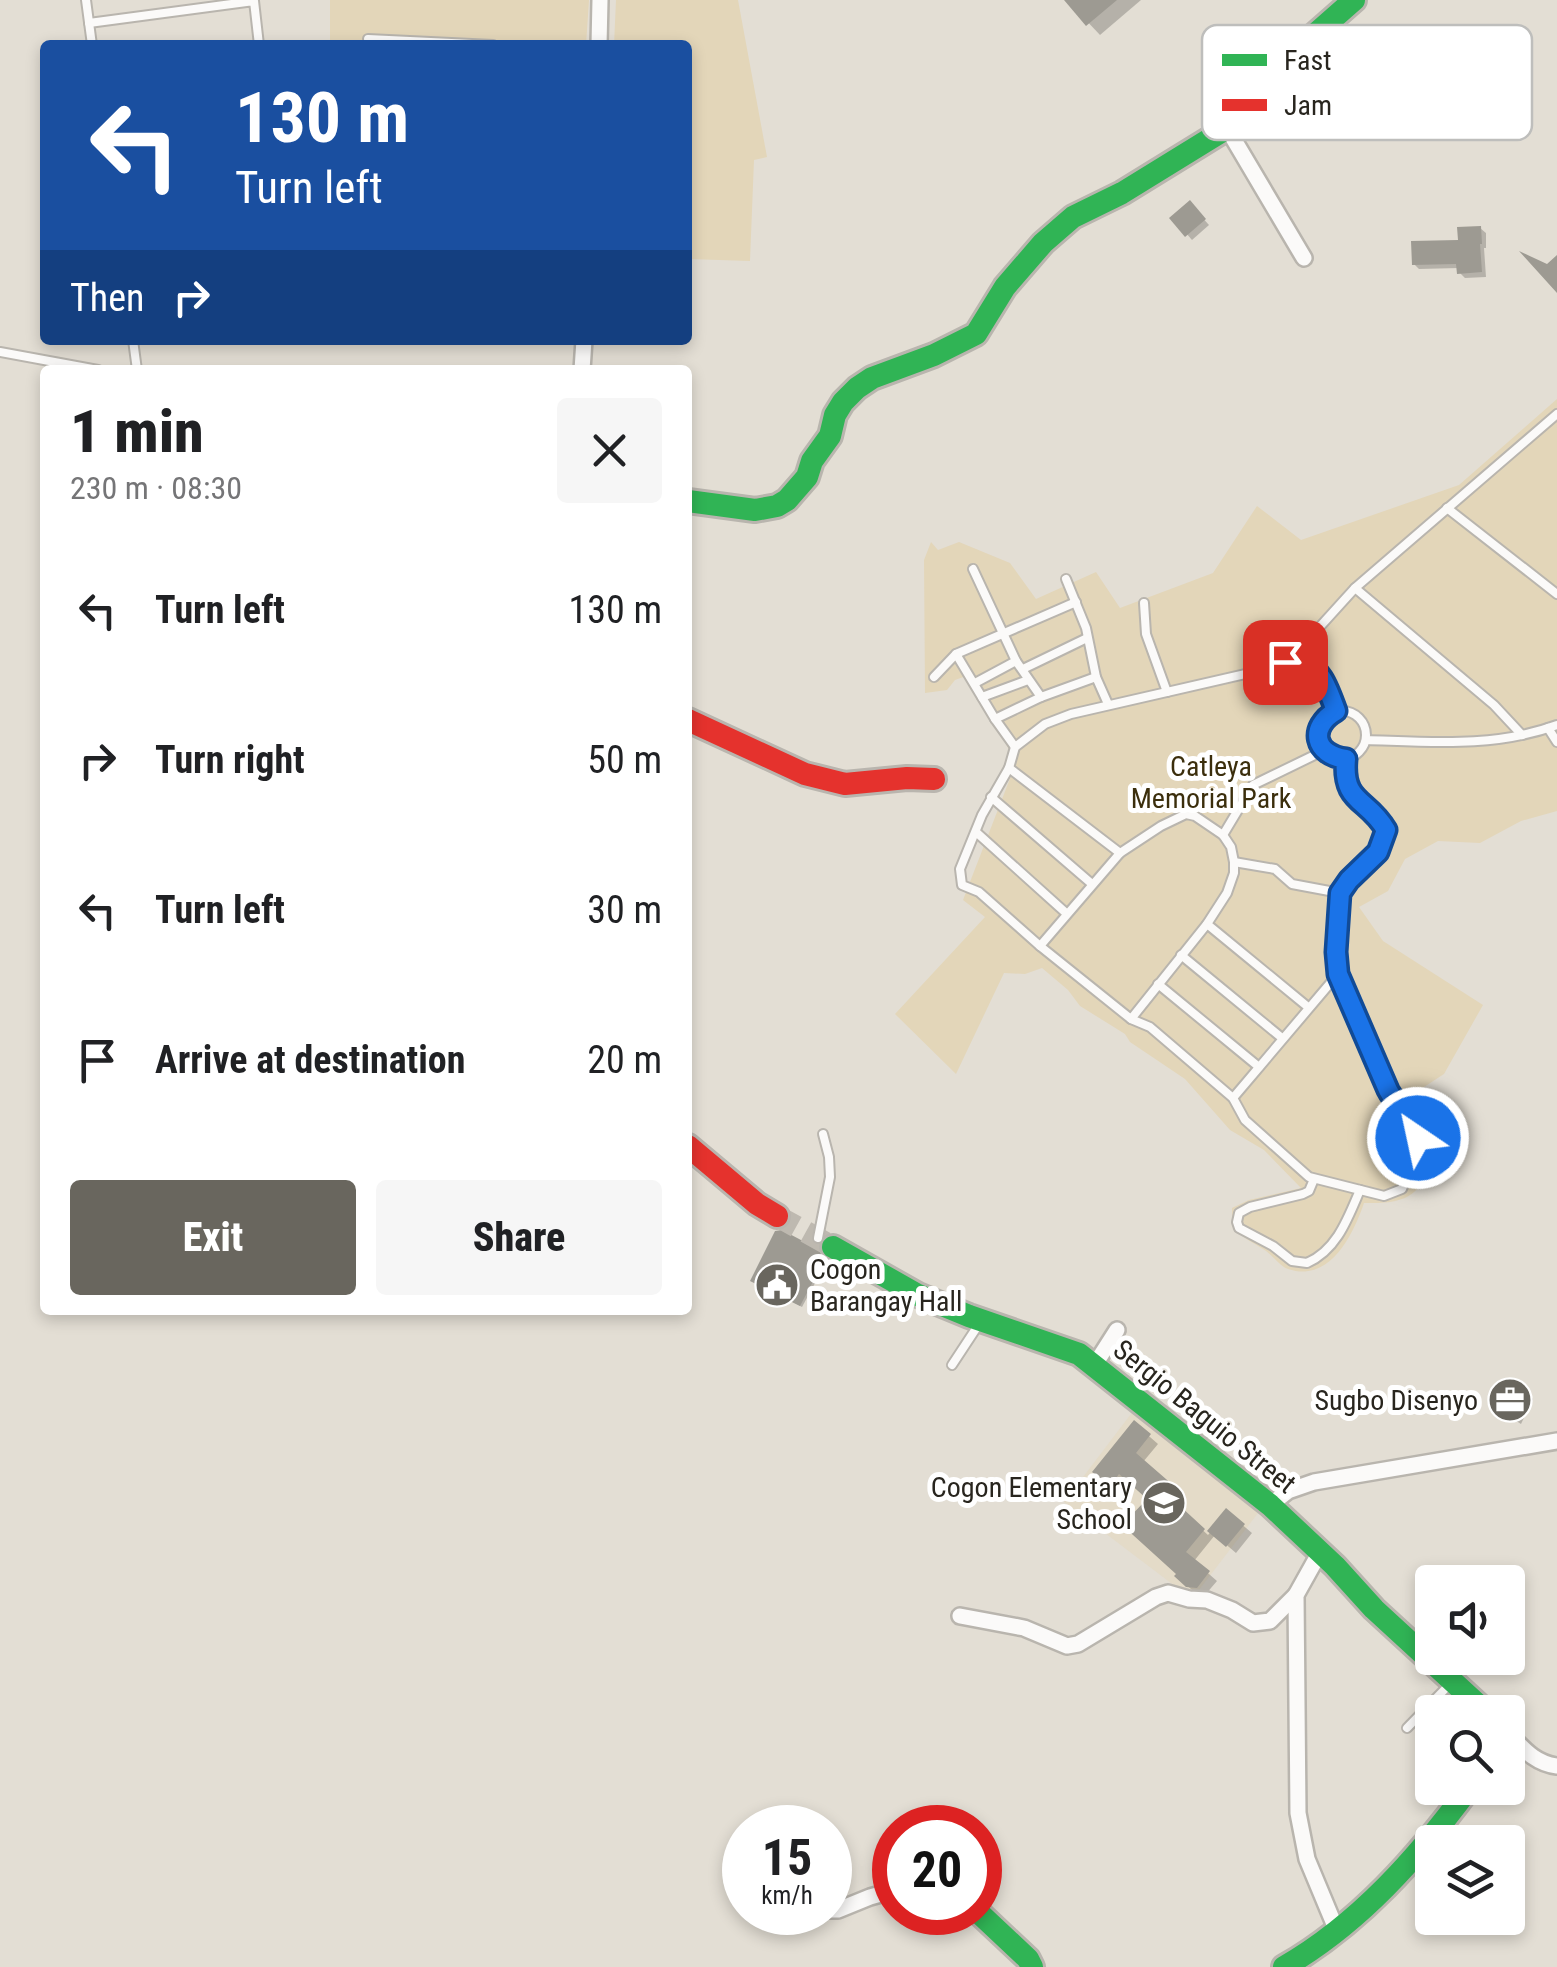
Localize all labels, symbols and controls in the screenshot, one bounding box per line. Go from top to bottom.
legend [1202,25,1532,140]
text: Fast [1284,44,1331,77]
text: 130 m [235,77,409,159]
icon: left [70,80,200,210]
text: Jam [1284,89,1332,122]
text: Turn left [235,161,383,214]
icon: right [164,270,219,325]
text: Then [70,276,144,320]
text: 1 min [70,396,204,467]
button: close [557,398,662,503]
text: 230 m · 08:30 [70,469,242,507]
icon: left [70,583,125,638]
text: Turn left [155,588,285,632]
text: 130 m [568,588,662,632]
pin [1243,620,1328,705]
icon: arrive [1258,635,1313,690]
icon: right [70,733,125,788]
text: Turn right [155,738,305,782]
text: 50 m [587,738,662,782]
park label: Catleya Memorial Park [1131,750,1292,815]
icon: left [70,883,125,938]
text: Turn left [155,888,285,932]
text: 30 m [587,888,662,932]
icon: arrive [70,1033,125,1088]
text: Arrive at destination [155,1038,465,1082]
text: 20 m [587,1038,662,1082]
position arrow [1366,1086,1470,1190]
button: Exit [70,1180,356,1295]
button: Share [376,1180,662,1295]
place label: Cogon Barangay Hall [810,1253,962,1318]
public building icon: Cogon Barangay Hall [754,1262,800,1308]
street label: Sergio Baguio Street [1107,1333,1303,1500]
office icon: Sugbo Disenyo [1487,1377,1533,1423]
place label: Sugbo Disenyo [1314,1384,1478,1417]
place label: Cogon Elementary School [931,1471,1132,1536]
school or university icon: Cogon Elementary School [1141,1480,1187,1526]
map controls [1415,1565,1525,1935]
button: sound [1415,1565,1525,1675]
button: search [1415,1695,1525,1805]
speed limit sign: 20 [872,1805,1002,1935]
button: layers [1415,1825,1525,1935]
text: 15 [762,1829,812,1887]
text: km/h [761,1881,813,1910]

